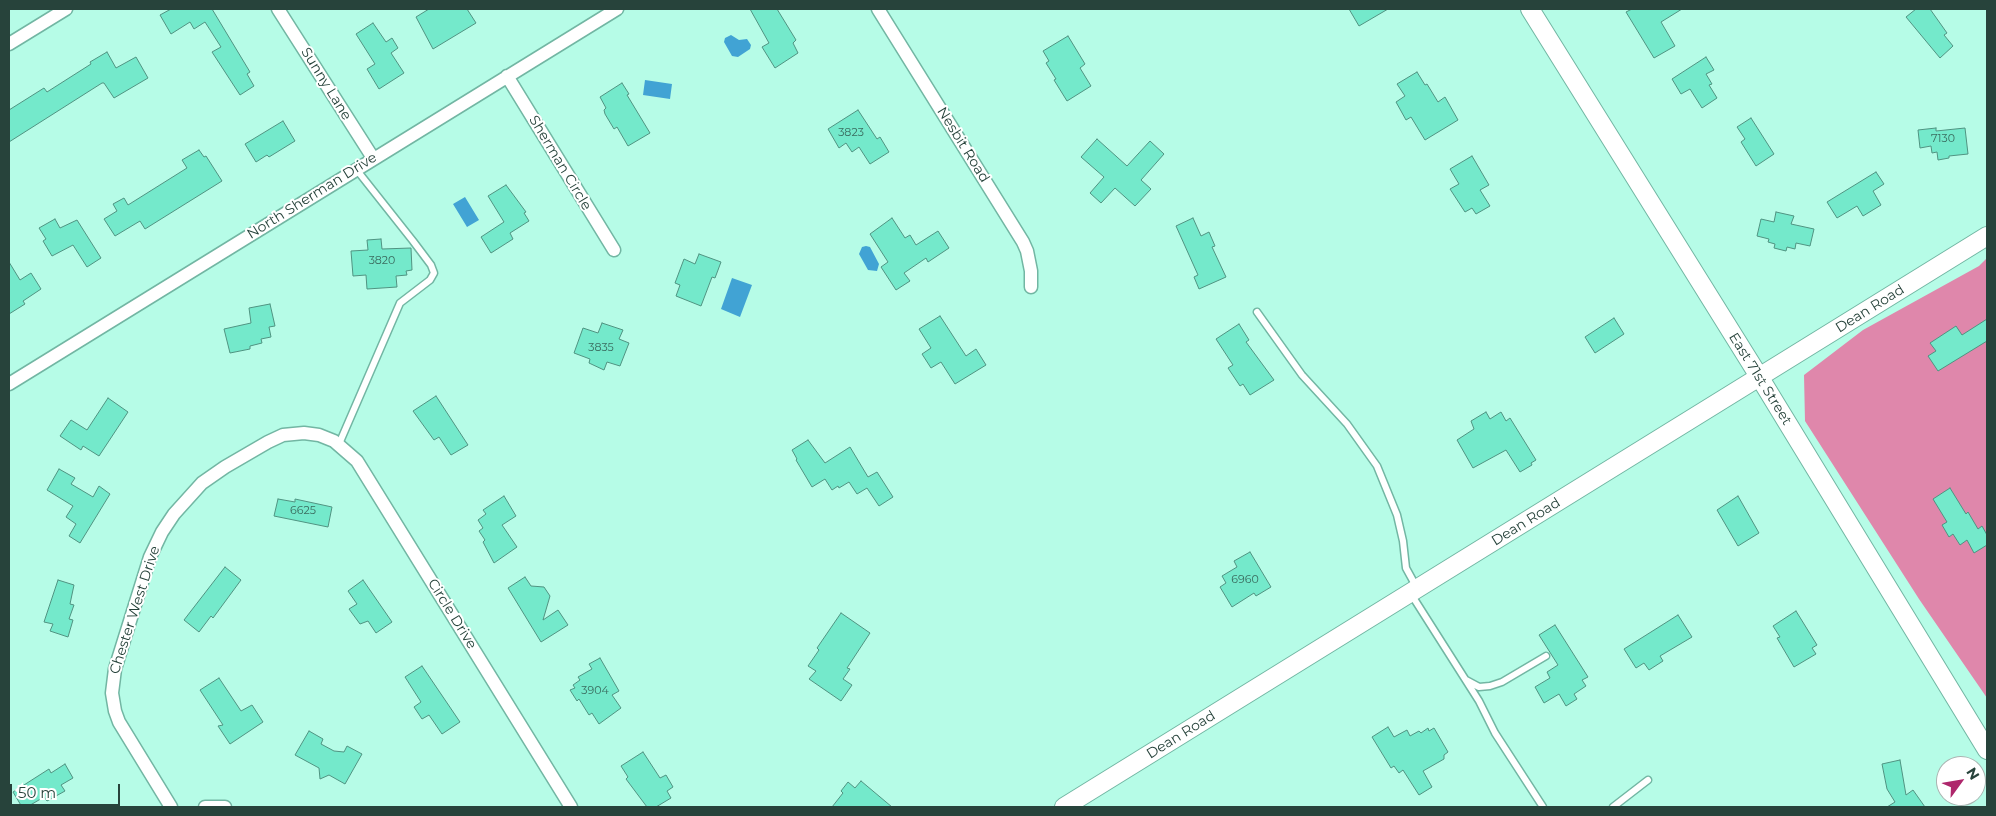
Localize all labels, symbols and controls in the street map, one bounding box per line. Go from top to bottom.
street label: Sunny Lane [297,45,355,123]
street label: Nesbit Road [933,104,993,186]
street label: Sherman Circle [525,113,595,213]
house number: 3823 [838,126,864,140]
house number: 7130 [1931,132,1955,146]
street label: North Sherman Drive [244,149,380,243]
house number: 3820 [369,254,395,268]
street label: Dean Road [1833,281,1907,337]
street label: East 71st Street [1725,330,1795,428]
house number: 3835 [588,341,614,355]
street label: Dean Road [1489,494,1563,550]
house number: 6625 [290,504,316,518]
street label: Chester West Drive [106,544,164,676]
house number: 6960 [1231,573,1259,587]
street label: Circle Drive [424,576,480,652]
house number: 3904 [581,684,609,698]
street label: Dean Road [1144,707,1218,763]
north arrow [1936,756,1986,806]
text: N [1962,764,1984,783]
scale bar [12,774,122,806]
text: 50 m [18,783,56,802]

